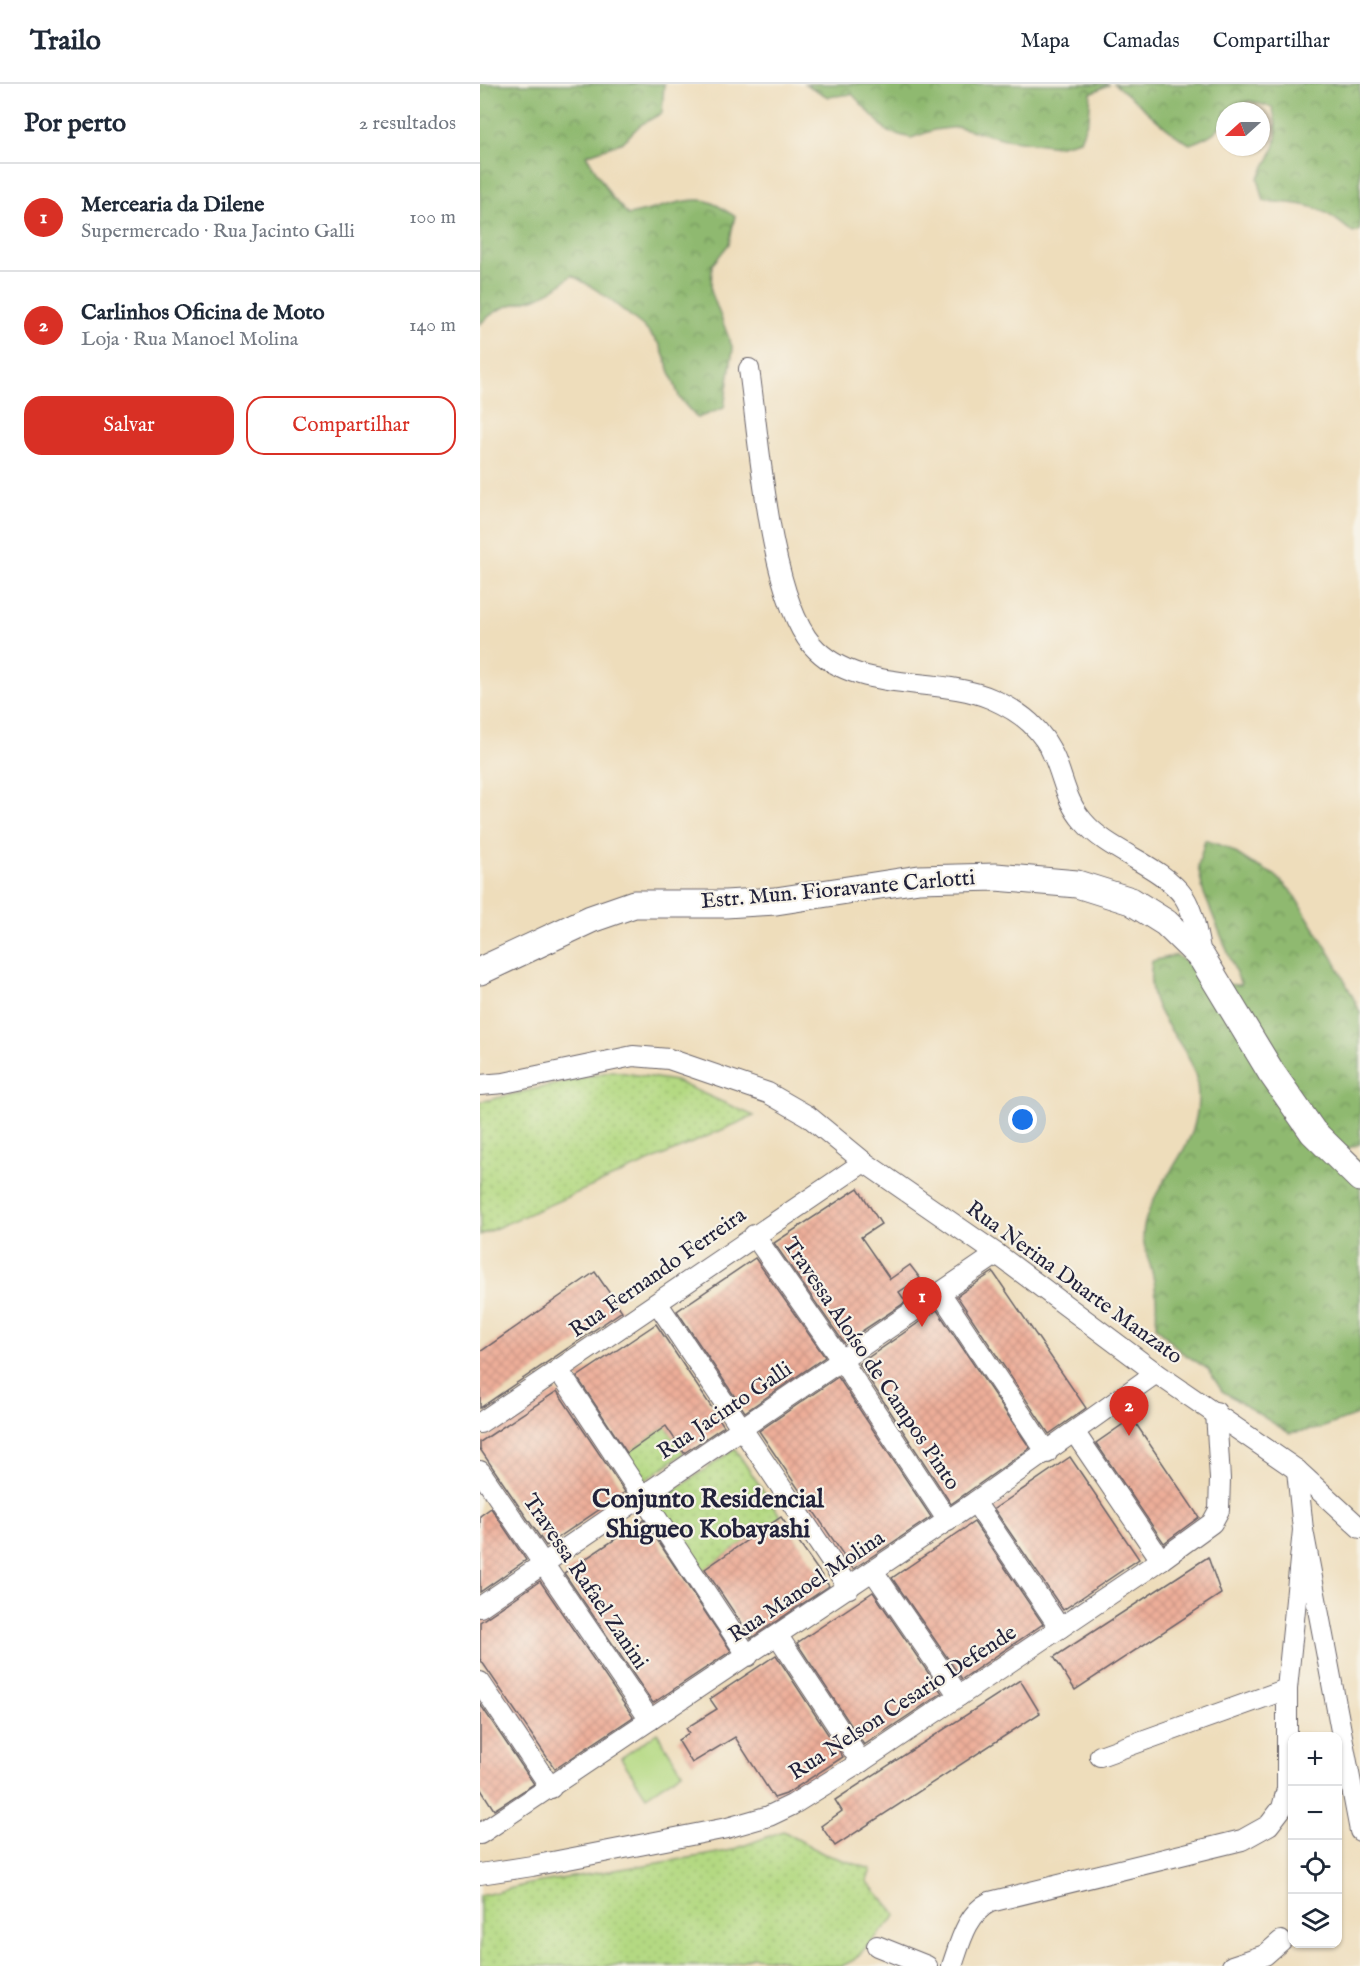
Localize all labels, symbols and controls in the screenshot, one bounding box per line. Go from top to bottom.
text: Trailo [30,24,101,59]
text: Mapa [1020,28,1070,55]
text: Camadas [1103,28,1180,55]
text: Compartilhar [1213,28,1330,55]
north arrow [1216,102,1270,156]
text: Por perto [24,107,126,140]
text: 2 resultados [359,111,456,136]
text: Mercearia da Dilene [81,191,264,219]
text: 1 [40,205,47,230]
text: 100 m [409,205,456,230]
text: Supermercado · Rua Jacinto Galli [81,219,355,244]
text: Carlinhos Oficina de Moto [81,299,325,327]
text: 2 [39,313,48,338]
text: 140 m [409,313,456,338]
text: Loja · Rua Manoel Molina [81,327,299,352]
button: Salvar [24,396,234,455]
button: Compartilhar [246,396,456,455]
street label: Estr. Mun. Fioravante Carlotti [700,864,976,916]
your location [1008,1105,1037,1134]
street label: Rua Nerina Duarte Manzato [960,1195,1188,1371]
street label: Rua Fernando Ferreira [564,1201,752,1344]
street label: Travessa Aloíso de Campos Pinto [776,1232,966,1496]
pin: 1 [902,1278,942,1327]
street label: Rua Jacinto Galli [652,1356,798,1466]
pin: 2 [1110,1386,1148,1436]
district label: Conjunto Residencial Shigueo Kobayashi [592,1483,825,1546]
street label: Travessa Rafael Zanini [516,1489,654,1675]
street label: Rua Manoel Molina [724,1524,891,1650]
street label: Rua Nelson Cesario Defende [784,1619,1022,1787]
map controls [1288,1732,1342,1948]
button: + [1288,1732,1342,1786]
button: − [1288,1786,1342,1840]
button: locate [1288,1840,1342,1894]
button: layers [1288,1894,1342,1948]

